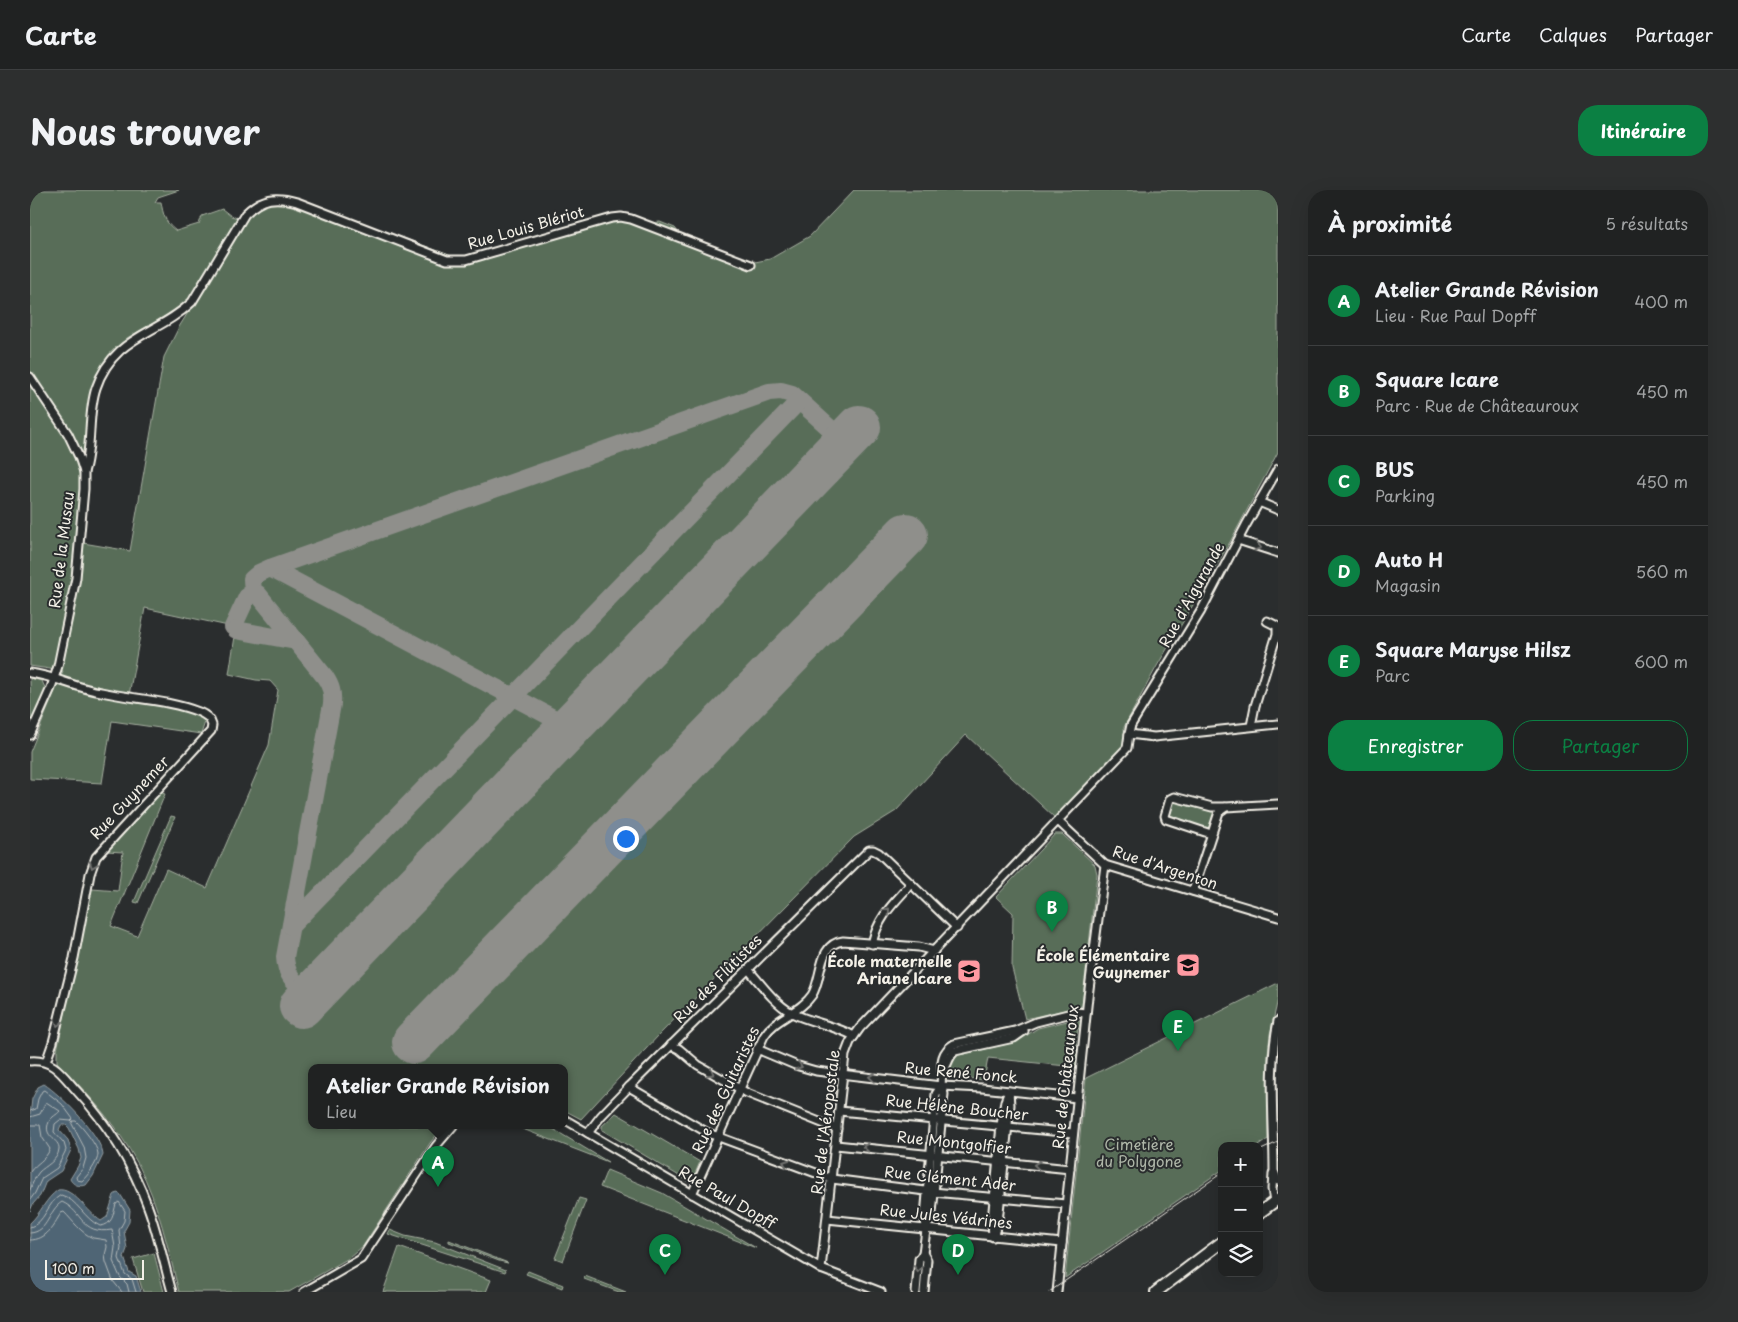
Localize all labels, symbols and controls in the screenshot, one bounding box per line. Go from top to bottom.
text: Carte [25,17,97,53]
text: Carte [1461,21,1511,48]
text: Calques [1539,21,1607,48]
text: Partager [1635,21,1713,48]
text: Nous trouver [30,104,260,157]
button: Itinéraire [1578,105,1708,156]
street label: Rue Louis Blériot [465,199,587,254]
text: À proximité [1328,207,1452,239]
text: 5 résultats [1605,211,1688,235]
text: Atelier Grande Révision [1375,275,1599,303]
text: A [1338,289,1350,313]
text: 400 m [1635,289,1688,313]
text: Lieu · Rue Paul Dopff [1375,303,1536,327]
text: Square Icare [1375,365,1499,393]
text: B [1339,379,1349,403]
text: 450 m [1636,379,1688,403]
text: Parc · Rue de Châteauroux [1375,393,1579,417]
text: BUS [1375,455,1414,483]
text: C [1338,469,1350,493]
text: 450 m [1636,469,1688,493]
text: Parking [1375,483,1435,507]
street label: Rue de la Musau [42,490,79,609]
street label: Rue d'Aigurande [1152,537,1229,651]
one-way arrow [1253,541,1262,551]
text: Auto H [1375,545,1443,573]
text: D [1338,559,1350,583]
text: 560 m [1636,559,1688,583]
text: Magasin [1375,573,1441,597]
text: Square Maryse Hilsz [1375,635,1571,663]
text: E [1339,649,1349,673]
text: 600 m [1634,649,1688,673]
text: Parc [1375,663,1410,687]
button: Enregistrer [1328,720,1503,771]
button: Partager [1513,720,1688,771]
street label: Rue Guynemer [84,750,174,844]
your location [613,826,639,852]
street label: Rue d'Argenton [1110,839,1221,894]
one-way arrow [89,860,99,868]
pin: B [1036,891,1068,932]
one-way arrow [881,908,890,917]
street label: Rue des Flûtistes [667,928,767,1028]
place label: École Élémentaire Guynemer [1036,943,1170,983]
place label: École maternelle Ariane Icare [827,949,952,989]
school or university icon: École Élémentaire Guynemer [1175,952,1201,978]
school or university icon: École maternelle Ariane Icare [956,958,982,984]
street label: Rue de Châteauroux [1046,1004,1084,1150]
pin: E [1162,1010,1194,1051]
one-way arrow [53,1018,64,1027]
street label: Rue des Guitaristes [685,1022,764,1157]
street label: Rue de l'Aéropostale [804,1048,845,1196]
street label: Rue René Fonck [904,1055,1018,1088]
one-way arrow [794,1060,803,1070]
popup [308,1064,568,1129]
one-way arrow [706,1066,715,1076]
text: Atelier Grande Révision [326,1071,550,1099]
one-way arrow [868,1072,876,1083]
street label: Rue Hélène Boucher [885,1088,1030,1125]
text: Lieu [326,1099,357,1123]
street label: Rue Montgolfier [896,1124,1013,1159]
park label: Cimetière du Polygone [1096,1132,1182,1172]
one-way arrow [862,1142,870,1153]
map controls [1218,1142,1263,1277]
button: + [1218,1142,1263,1187]
pin: A [422,1146,454,1187]
one-way arrow [782,1159,791,1169]
street label: Rue Clément Ader [883,1159,1017,1196]
street label: Rue Paul Dopff [675,1160,782,1234]
one-way arrow [1033,1160,1041,1171]
button: − [1218,1187,1263,1232]
street label: Rue Jules Védrines [879,1197,1014,1234]
button: layers [1218,1232,1263,1277]
pin: C [649,1234,681,1275]
pin: D [942,1234,974,1275]
scale bar [45,1257,144,1280]
text: 100 m [52,1258,95,1279]
one-way arrow [913,1265,924,1273]

